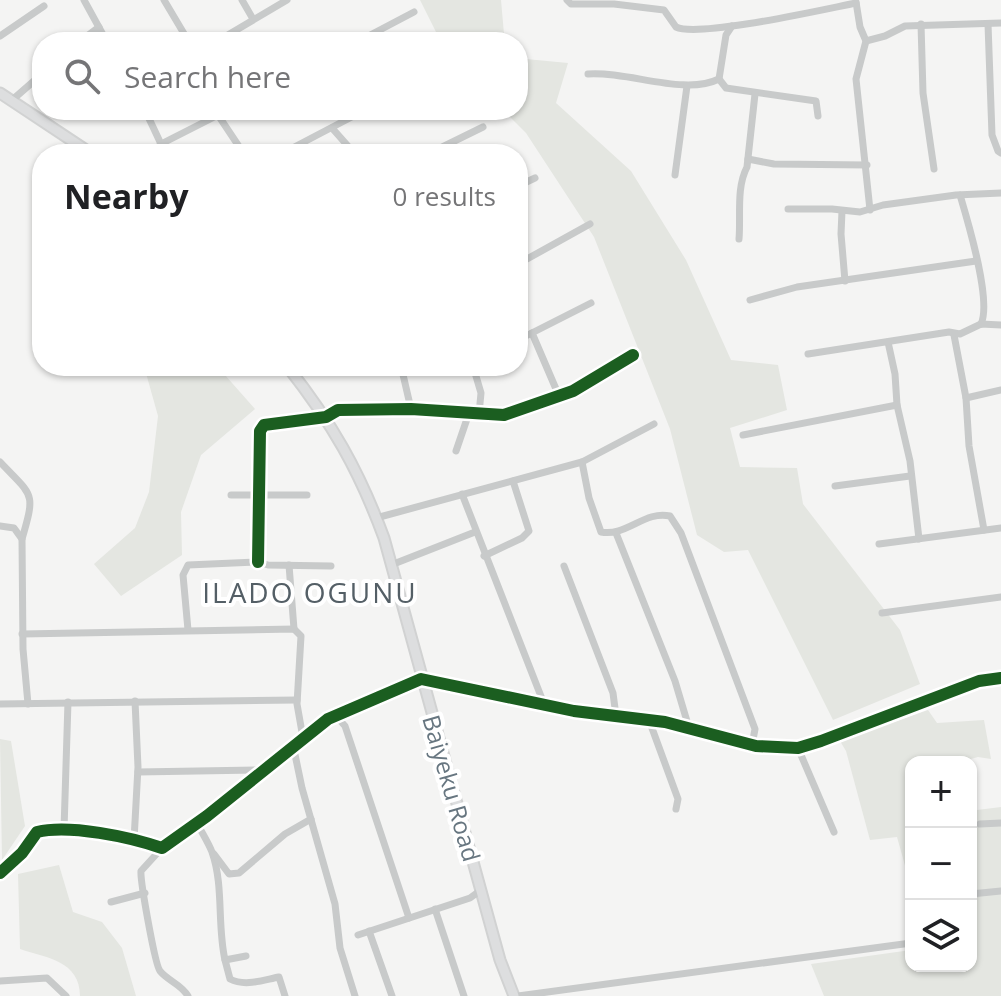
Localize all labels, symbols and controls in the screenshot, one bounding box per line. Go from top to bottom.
search box [32,32,528,120]
icon: search [60,54,104,98]
text: Search here [124,56,291,97]
text: Nearby [64,173,189,219]
text: 0 results [393,178,496,214]
district label: ILADO OGUNU [202,573,418,611]
street label: Baiyeku Road [415,711,489,865]
map controls [905,756,977,972]
button: + [905,756,977,828]
button: − [905,828,977,900]
button: layers [905,900,977,972]

